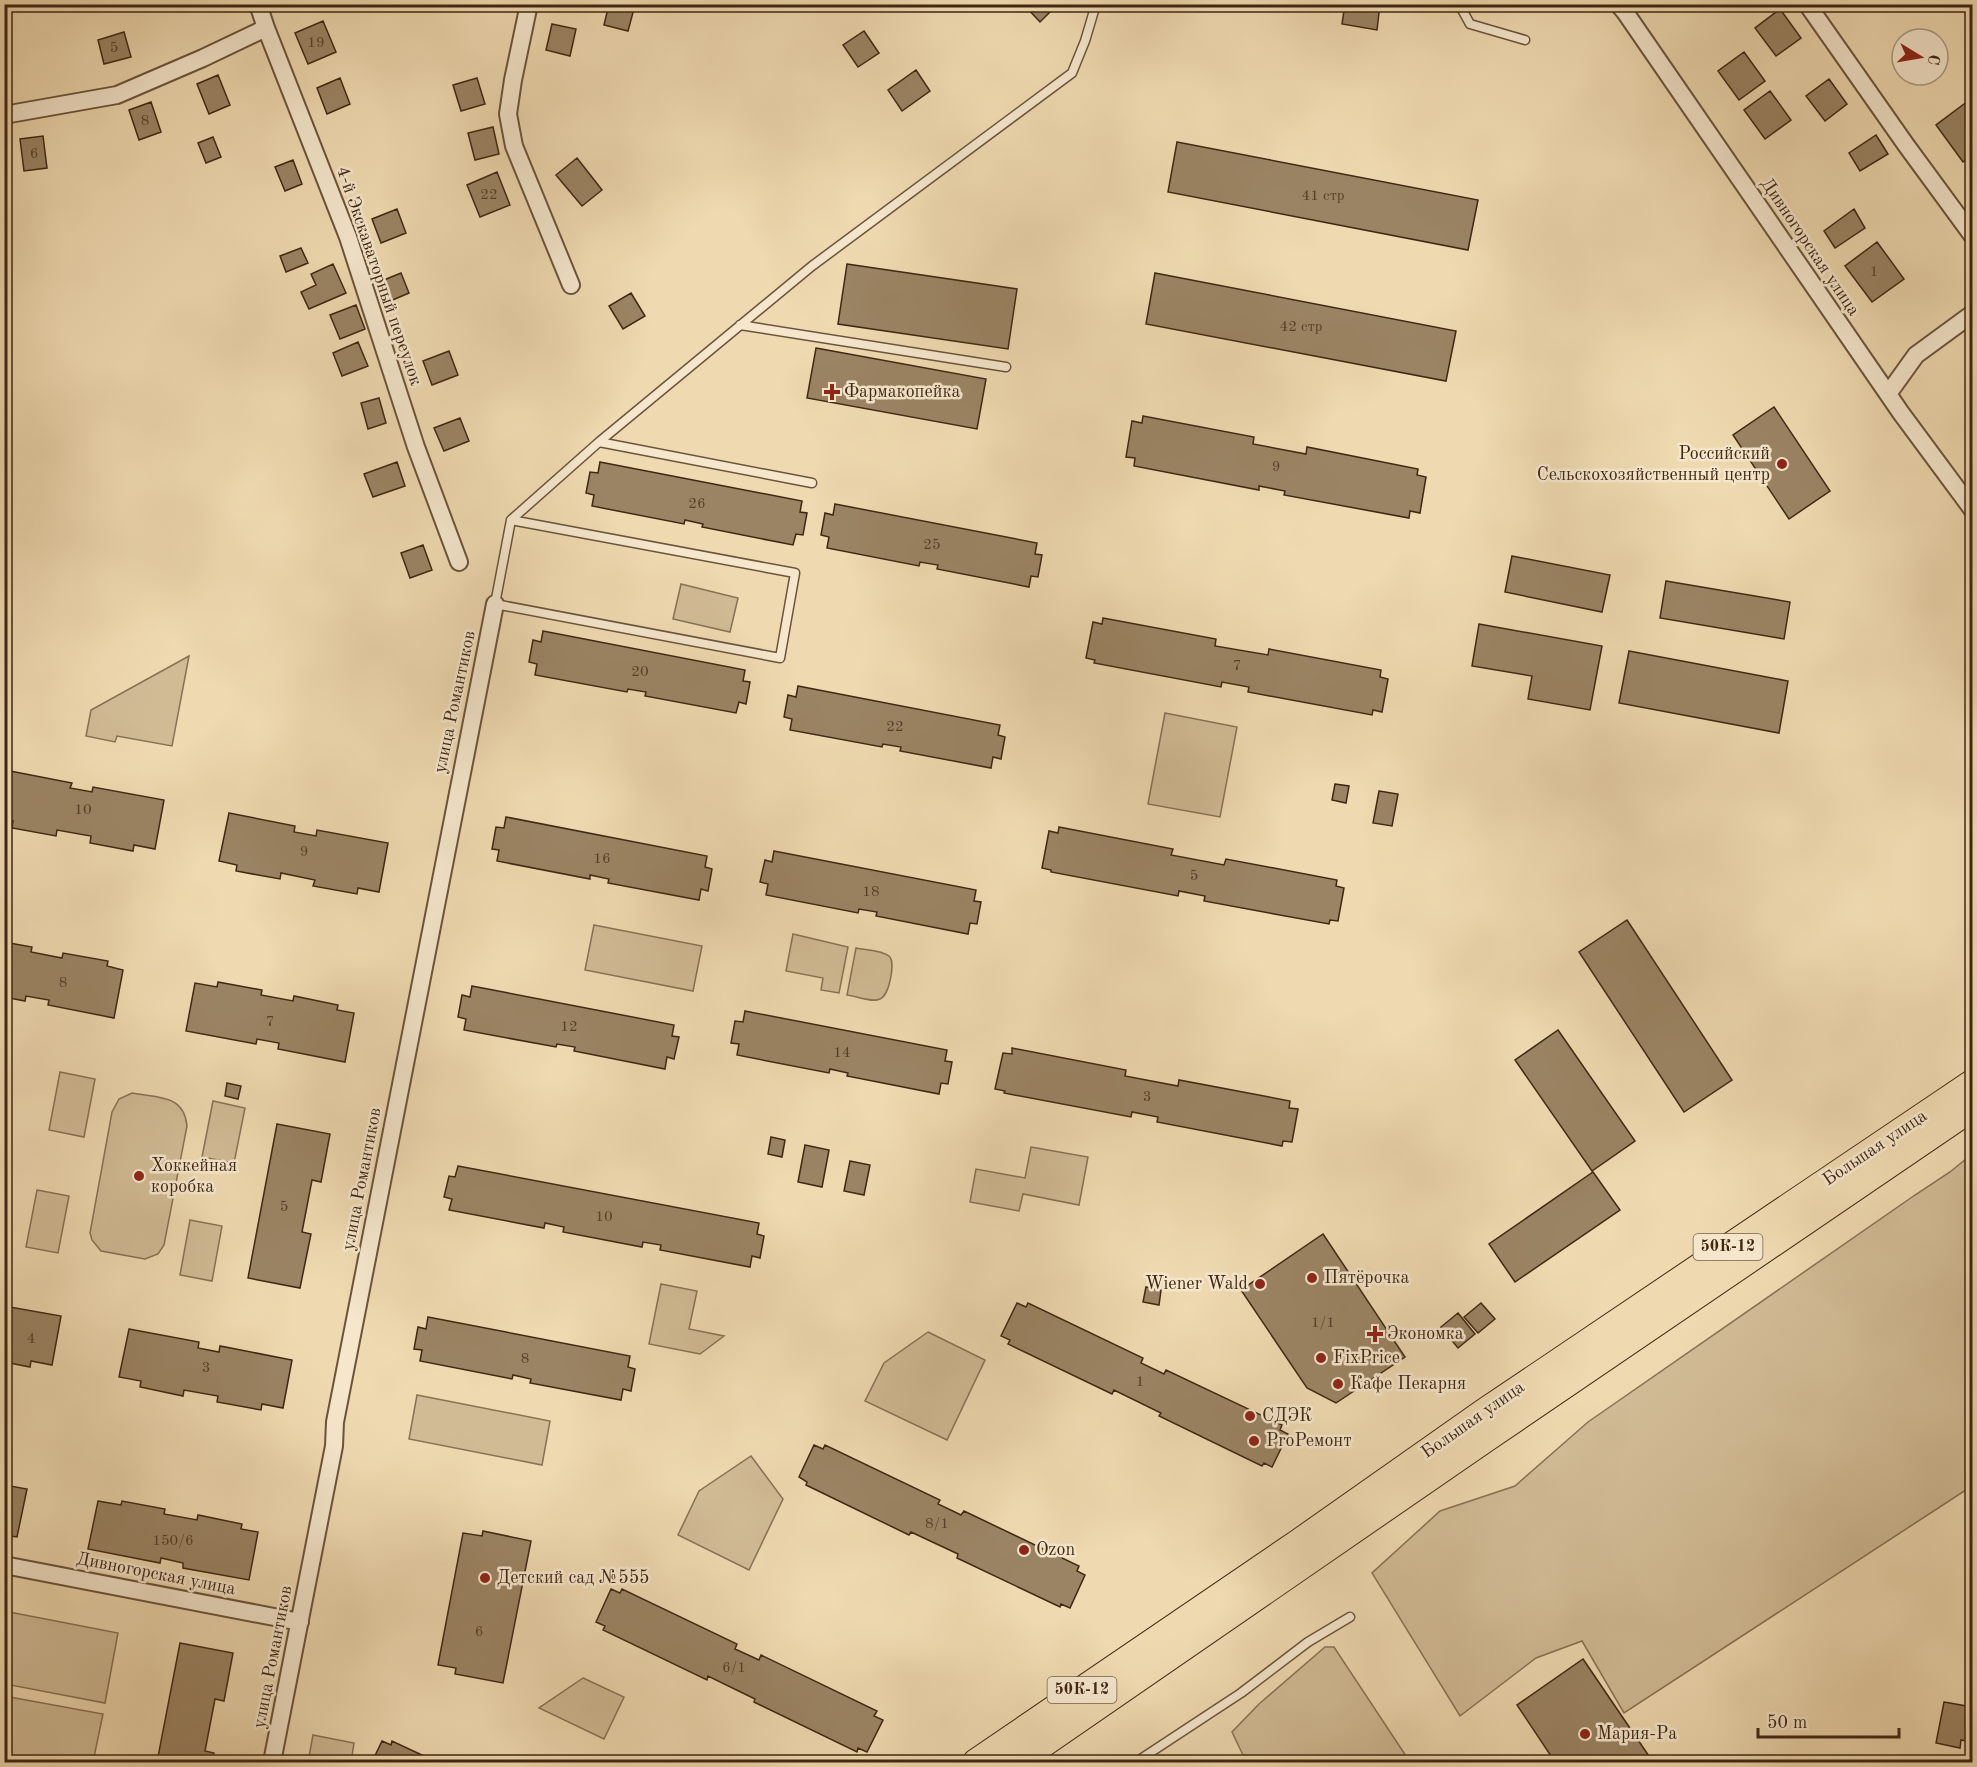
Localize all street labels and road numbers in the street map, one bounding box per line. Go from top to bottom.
street label: 4-й Экскаваторный переулок [333,164,425,388]
street label: Дивногорская улица [1757,175,1863,319]
street label: улица Романтиков [431,629,479,775]
street label: улица Романтиков [339,1106,385,1252]
street label: Большая улица [1820,1107,1930,1189]
road number: 50К-12 [1694,1234,1762,1260]
street label: Большая улица [1418,1378,1528,1462]
street label: Дивногорская улица [75,1550,237,1598]
street label: улица Романтиков [250,1584,296,1730]
road number: 50К-12 [1048,1677,1116,1703]

